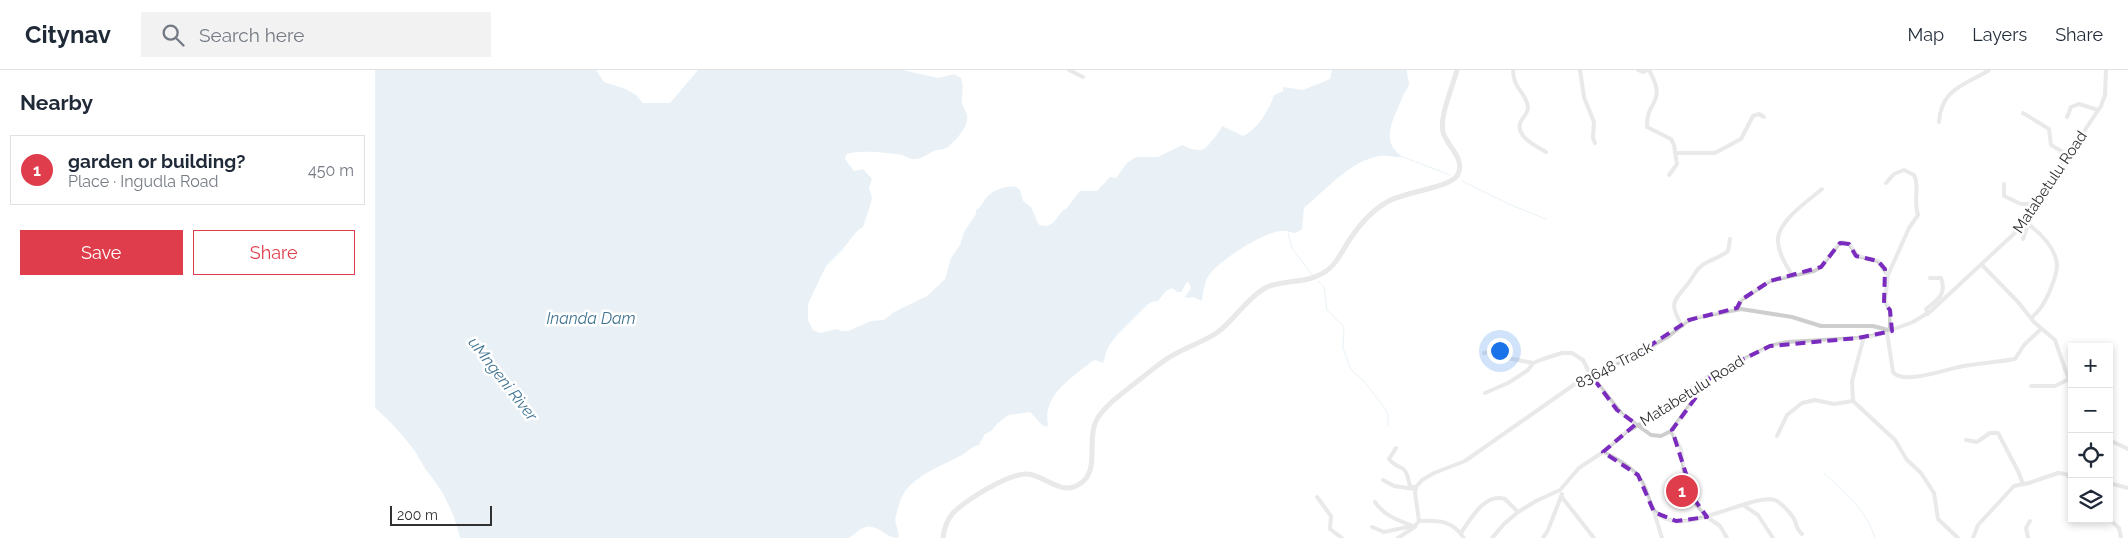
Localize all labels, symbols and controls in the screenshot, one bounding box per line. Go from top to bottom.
search box [141,12,491,57]
text: Citynav [25,20,111,49]
icon: search [159,21,187,49]
text: Search here [199,24,304,46]
text: Map [1908,24,1944,45]
text: Layers [1972,24,2027,45]
text: Share [2055,24,2103,45]
text: Nearby [20,90,93,115]
street label: Matabetulu Road [2009,128,2091,236]
text: garden or building? [68,150,245,172]
text: 1 [33,161,41,180]
text: 450 m [308,161,354,180]
text: Place · Ingudla Road [68,172,218,191]
button: Save [20,230,183,275]
button: Share [193,230,355,275]
water label: Inanda Dam [546,309,636,328]
water label: uMngeni River [464,333,542,425]
your location [1487,338,1513,364]
street label: 83648 Track [1573,338,1655,392]
map controls [2068,343,2113,523]
button: + [2068,343,2113,388]
street label: Matabetulu Road [1637,352,1747,430]
button: − [2068,388,2113,433]
button: locate [2068,433,2113,478]
pin: 1 [1666,472,1698,510]
button: layers [2068,478,2113,523]
scale bar [390,503,493,526]
text: 200 m [397,507,438,523]

